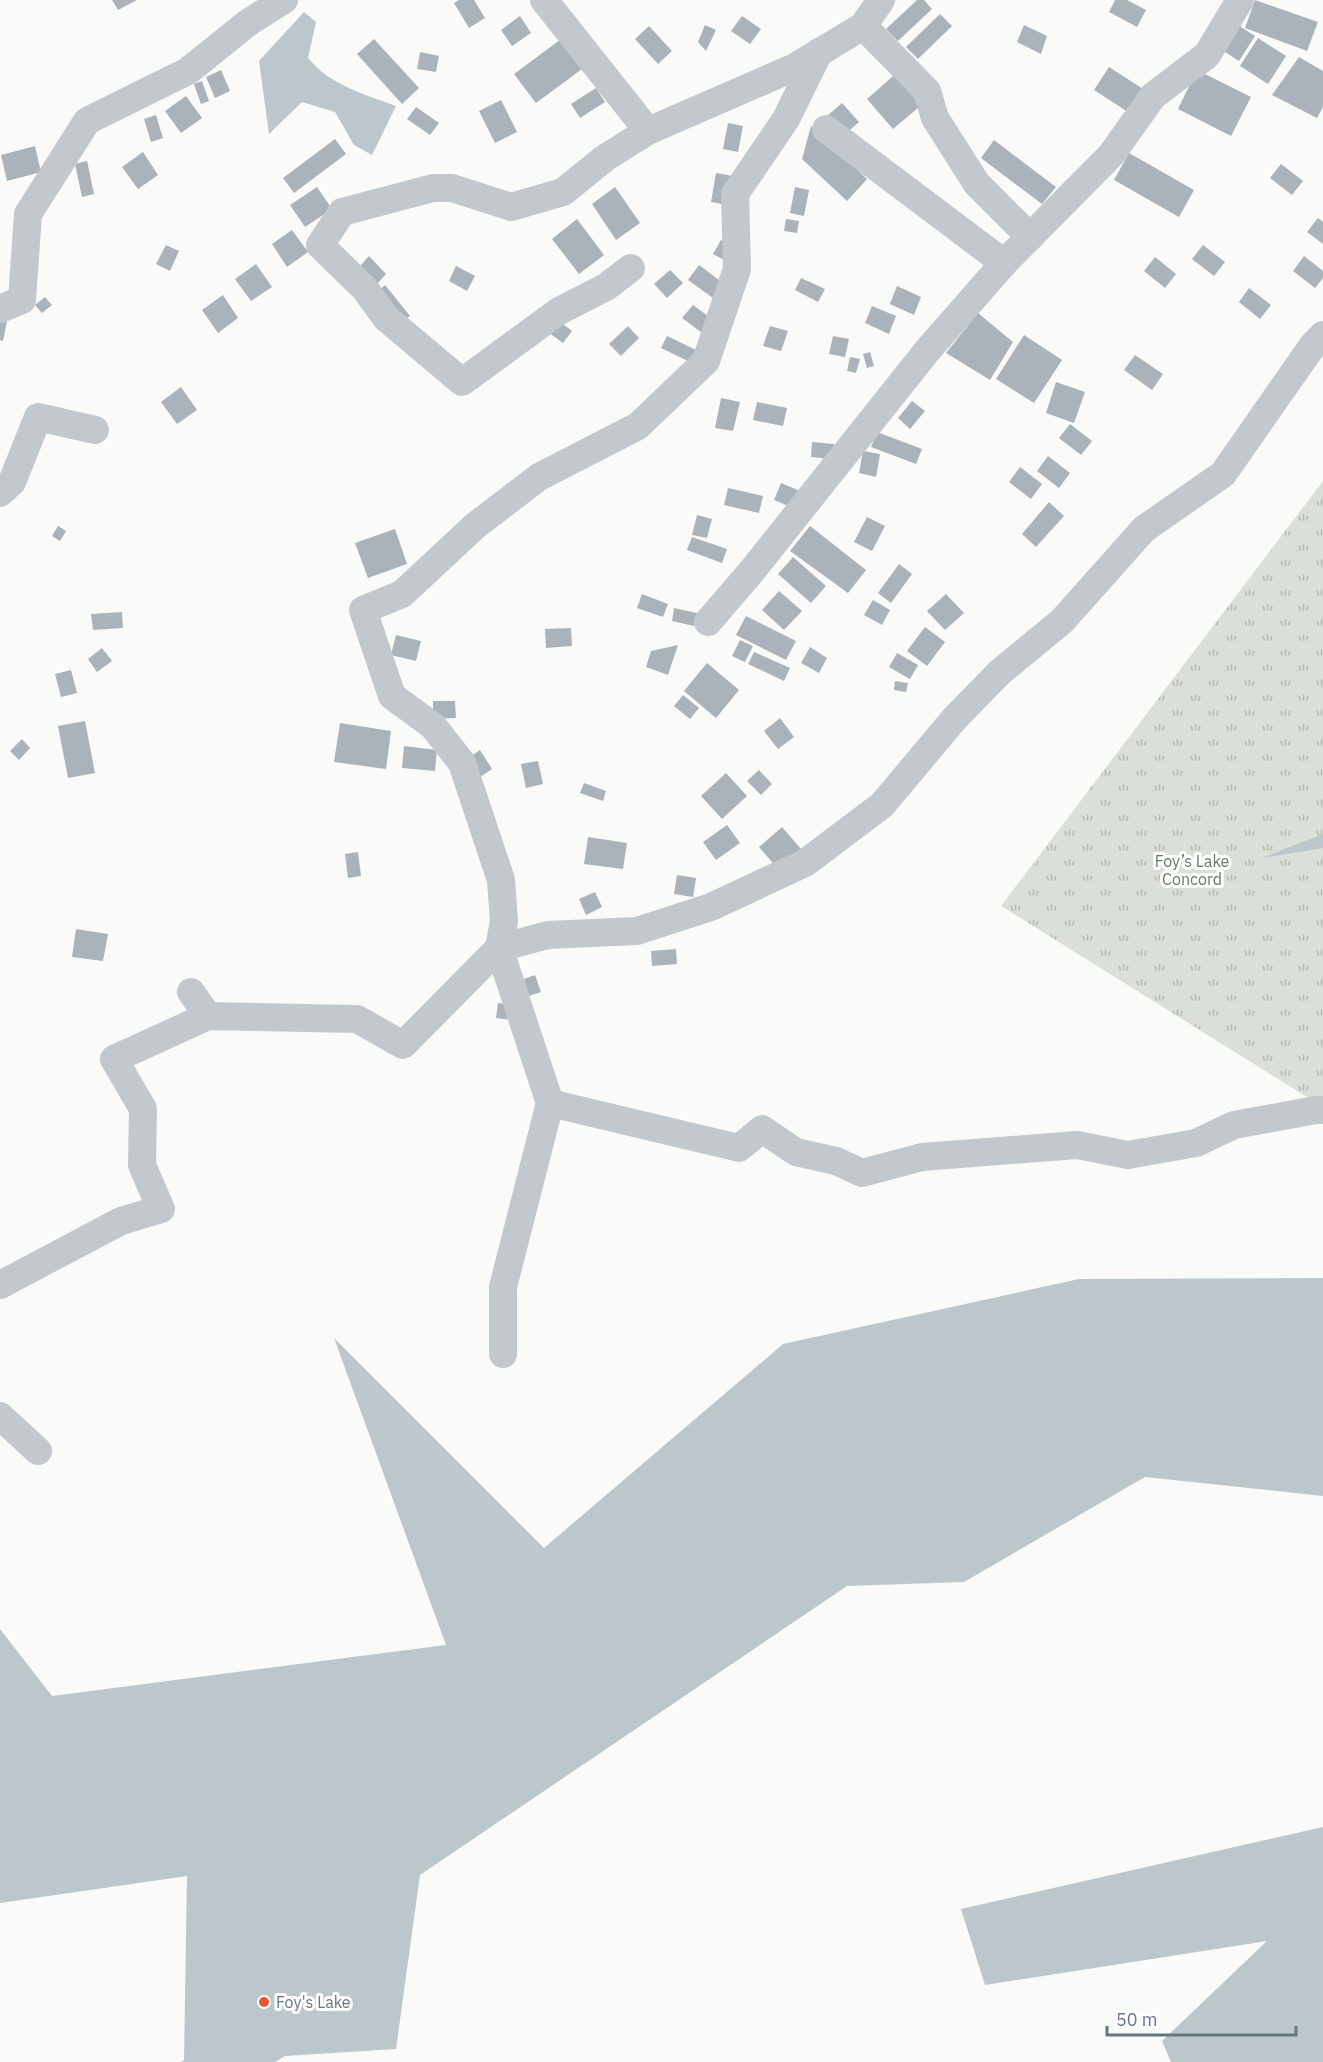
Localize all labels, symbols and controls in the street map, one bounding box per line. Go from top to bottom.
park label: Foy’s Lake Concord [1155,851,1230,889]
place label: Foy's Lake [276,1992,351,2012]
marker: Foy's Lake [257,1995,271,2009]
scale bar [1107,1999,1296,2037]
text: 50 m [1116,2008,1158,2031]

